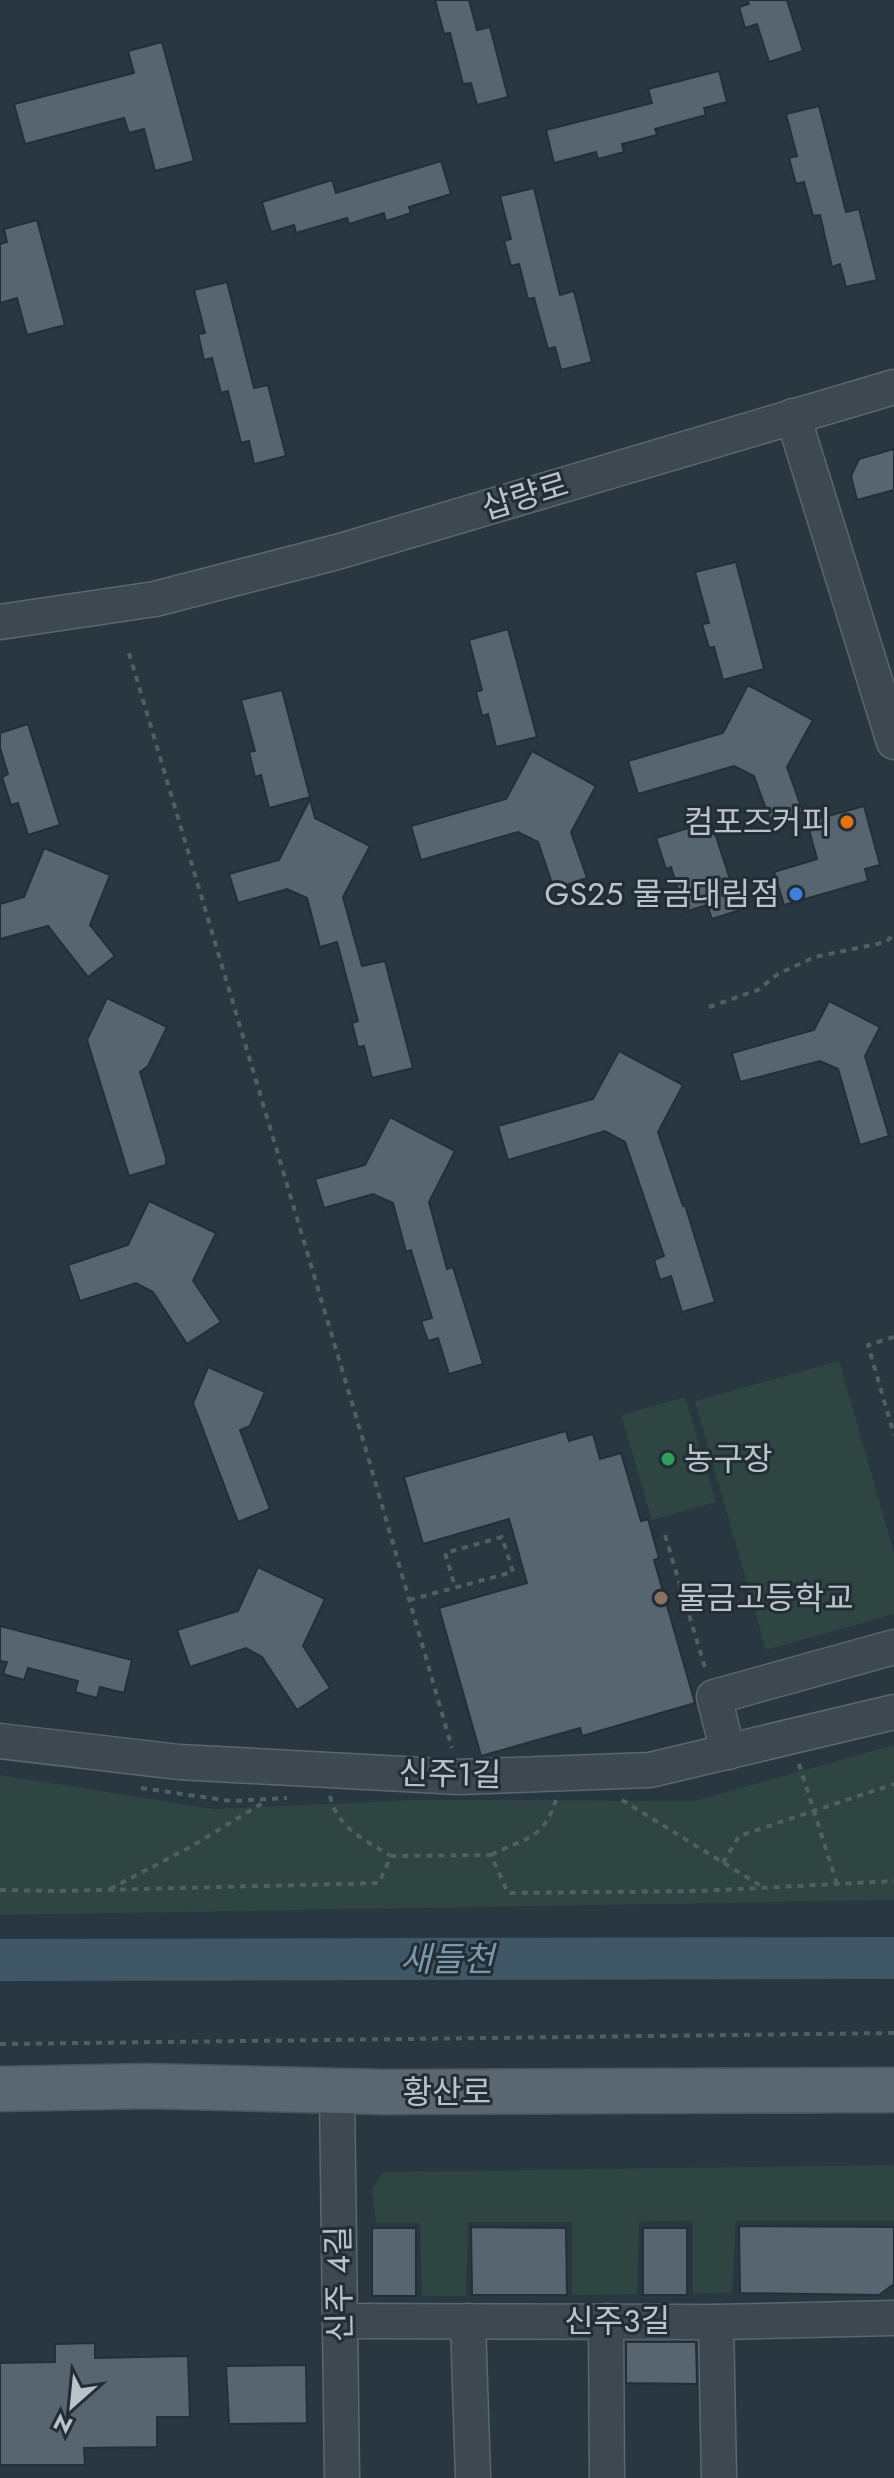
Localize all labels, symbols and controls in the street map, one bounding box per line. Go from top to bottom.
street label: 삽량로 [476,461,574,531]
place label: 컴포즈커피 [684,799,831,845]
marker: 컴포즈커피 [838,813,856,831]
place label: GS25 물금대림점 [545,871,780,917]
marker: GS25 물금대림점 [787,885,805,903]
place label: 농구장 [684,1436,772,1482]
marker: 농구장 [659,1450,677,1468]
place label: 물금고등학교 [677,1575,854,1621]
marker: 물금고등학교 [652,1589,670,1607]
street label: 신주1길 [398,1750,502,1798]
water label: 새들천 [400,1935,498,1984]
street label: 황산로 [403,2069,491,2115]
street label: 신주 4길 [315,2225,363,2343]
street label: 신주3길 [564,2298,670,2344]
north arrow [32,2366,112,2446]
text: N [48,2406,78,2442]

